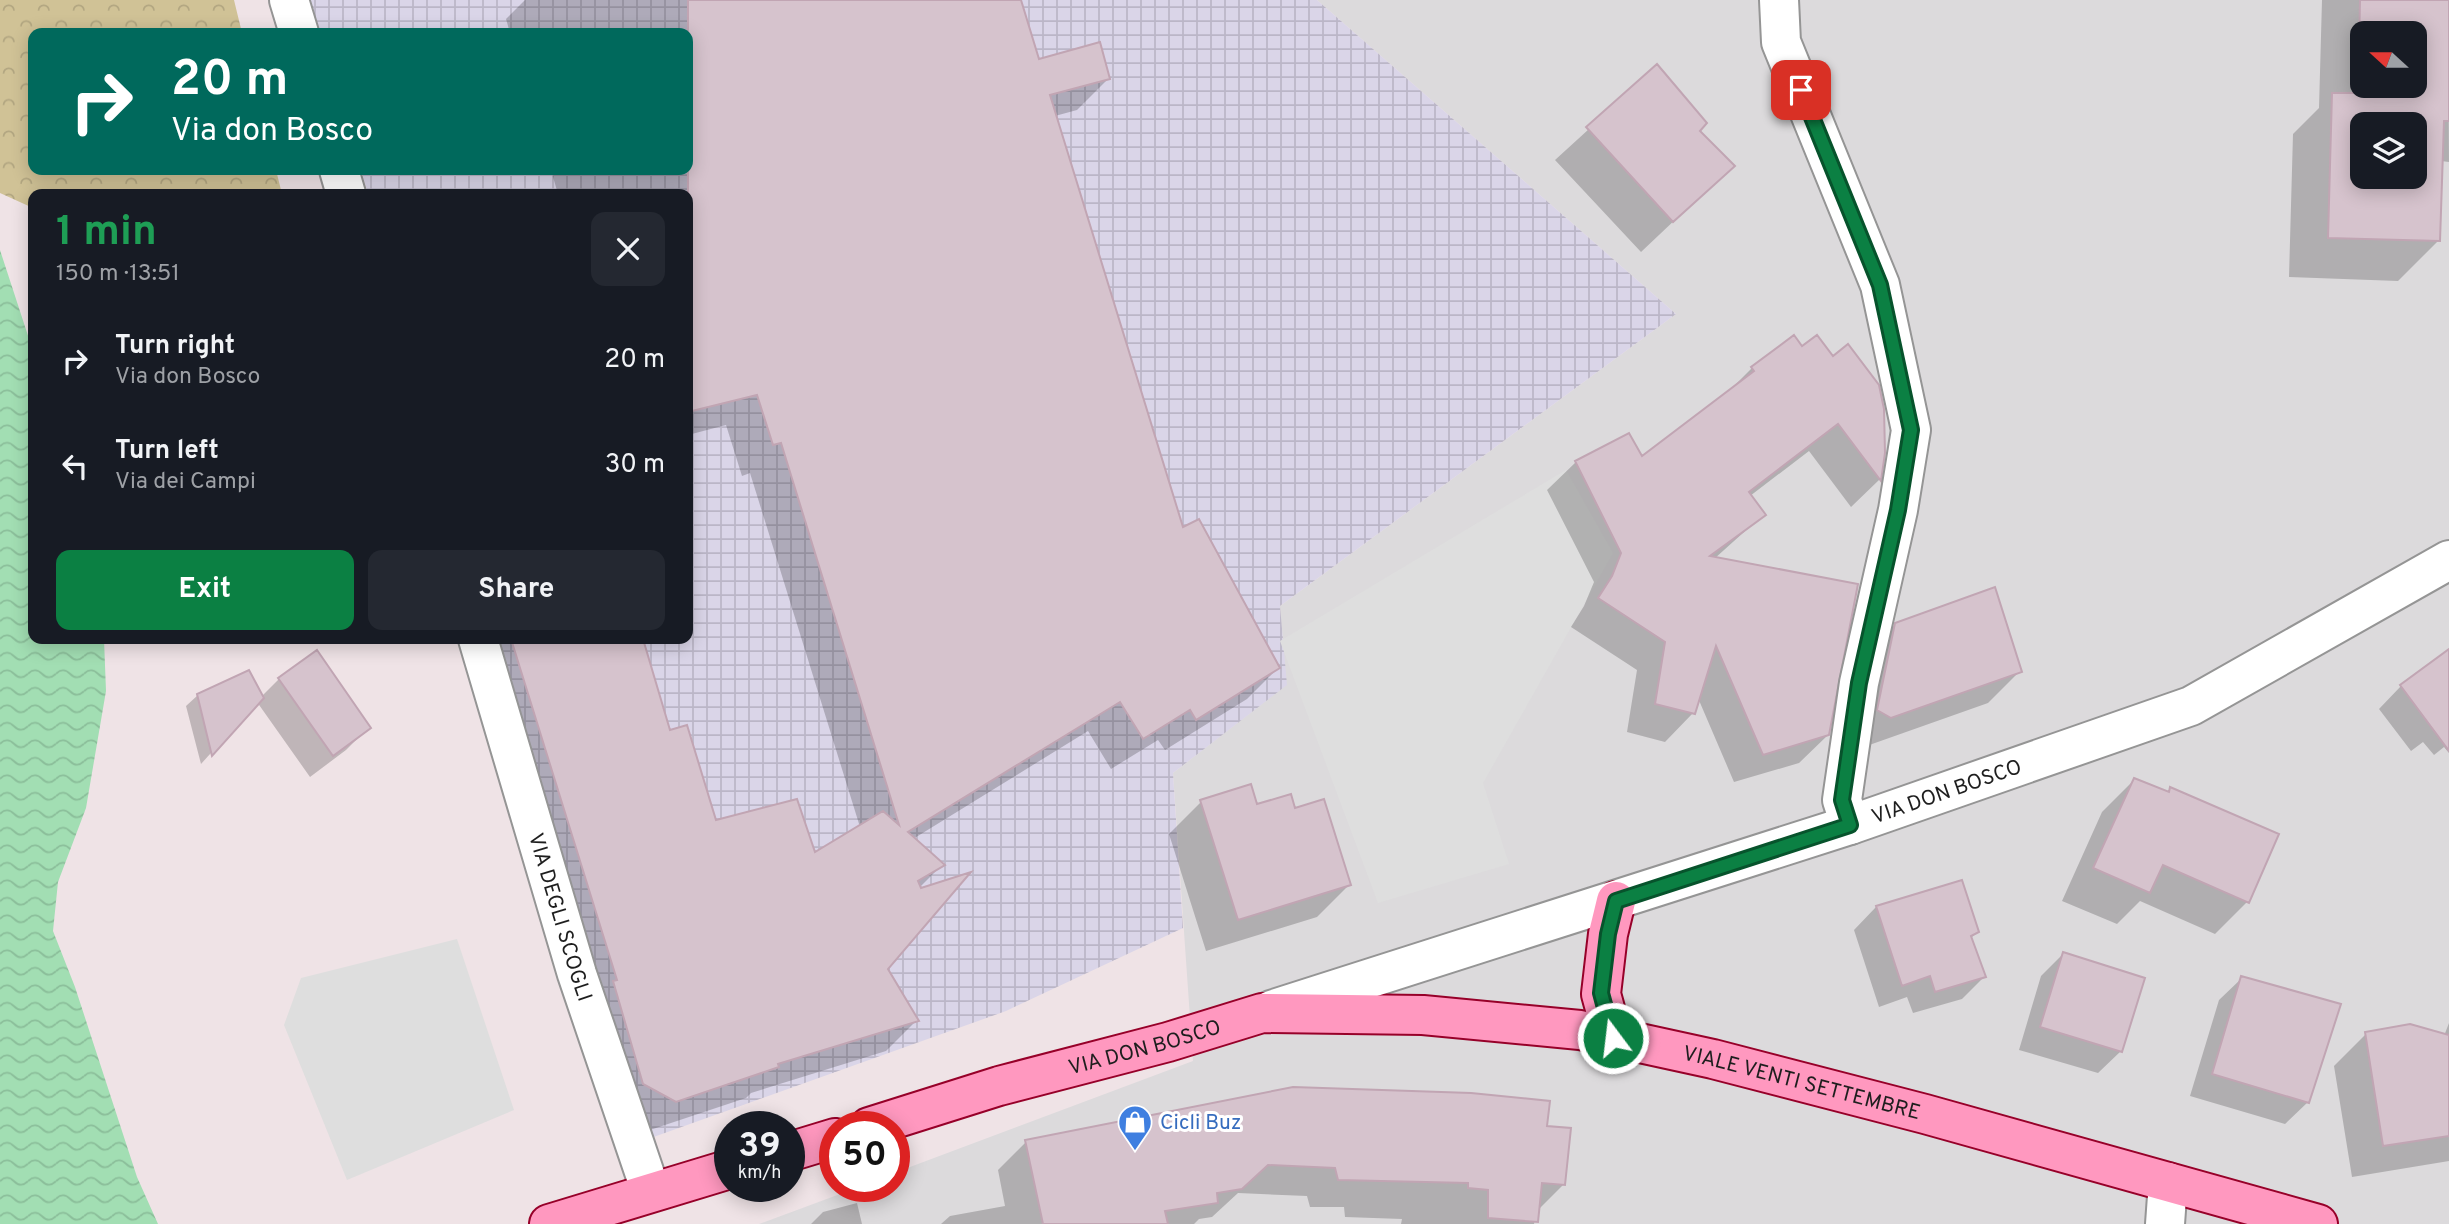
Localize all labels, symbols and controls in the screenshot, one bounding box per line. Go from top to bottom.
north arrow [2350,21,2427,98]
map controls [2350,21,2427,189]
text: 20 m [171,51,288,113]
icon: right [56,56,147,147]
pin [1771,60,1831,120]
icon: arrive [1782,71,1820,109]
text: Via don Bosco [171,112,373,152]
button: layers [2350,112,2427,189]
text: 1 min [56,207,157,260]
button: close [591,212,665,286]
text: 150 m · 13:51 [56,260,180,289]
text: Turn right [115,330,235,363]
icon: right [56,342,94,380]
text: 20 m [604,344,665,377]
text: Via don Bosco [115,363,260,392]
text: Turn left [115,435,219,468]
icon: left [56,447,94,485]
text: 30 m [605,449,665,482]
text: Via dei Campi [115,468,256,497]
button: Exit [56,550,354,630]
button: Share [368,550,665,630]
street label: VIA DON BOSCO [1868,754,2026,831]
street label: VIA DEGLI SCOGLI [521,830,597,1005]
position arrow [1576,1001,1650,1075]
street label: VIA DON BOSCO [1066,1014,1225,1082]
street label: VIALE VENTI SETTEMBRE [1680,1041,1923,1127]
shop icon: Cicli Buz [1116,1103,1154,1152]
place label: Cicli Buz [1160,1110,1241,1137]
speed limit sign: 50 [819,1111,910,1202]
text: 39 [738,1125,781,1169]
text: km/h [738,1162,781,1185]

